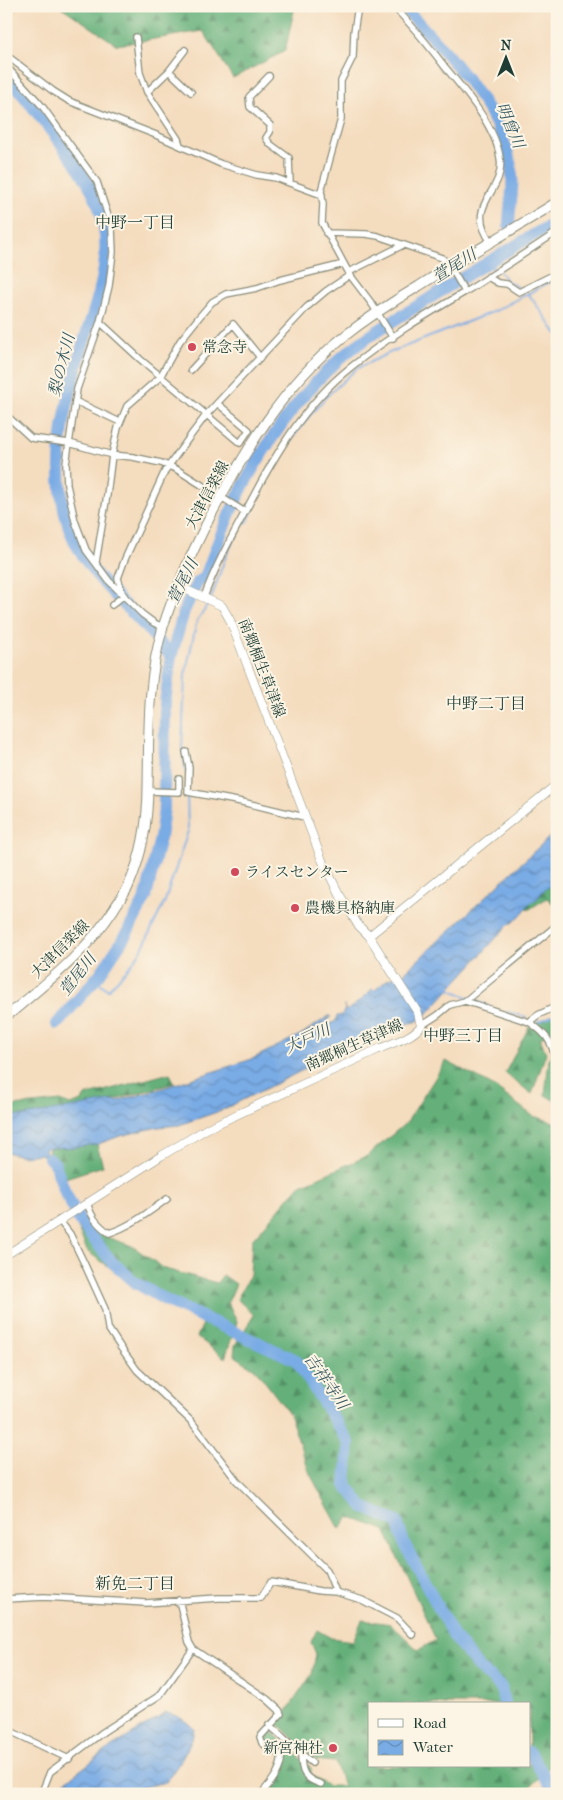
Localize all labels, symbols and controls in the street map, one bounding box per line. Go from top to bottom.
north arrow [480,32,530,82]
text: N [501,37,512,54]
water label: 明曾川 [492,99,529,153]
district label: 中野一丁目 [95,213,175,232]
water label: 萱尾川 [429,244,481,286]
water label: 梨の木川 [45,330,79,398]
place label: 常念寺 [202,338,247,356]
marker: 常念寺 [186,341,198,353]
street label: 大津信楽線 [181,458,233,532]
water label: 萱尾川 [163,554,203,607]
street label: 南郷桐生草津線 [235,616,289,720]
district label: 中野二丁目 [446,694,526,713]
place label: ライスセンター [245,863,349,881]
marker: ライスセンター [229,866,241,878]
place label: 農機具格納庫 [305,899,395,917]
marker: 農機具格納庫 [289,902,301,914]
street label: 大津信楽線 [27,916,93,982]
water label: 萱尾川 [55,948,101,999]
street label: 南郷桐生草津線 [302,1015,406,1075]
water label: 大戸川 [281,1019,335,1057]
district label: 中野三丁目 [423,1026,503,1045]
water label: 吉祥寺川 [300,1350,354,1415]
district label: 新免二丁目 [95,1574,175,1593]
legend [368,1702,530,1768]
text: Road [413,1714,447,1732]
text: Water [412,1738,453,1756]
place label: 新宮神社 [263,1739,323,1757]
marker: 新宮神社 [327,1742,339,1754]

